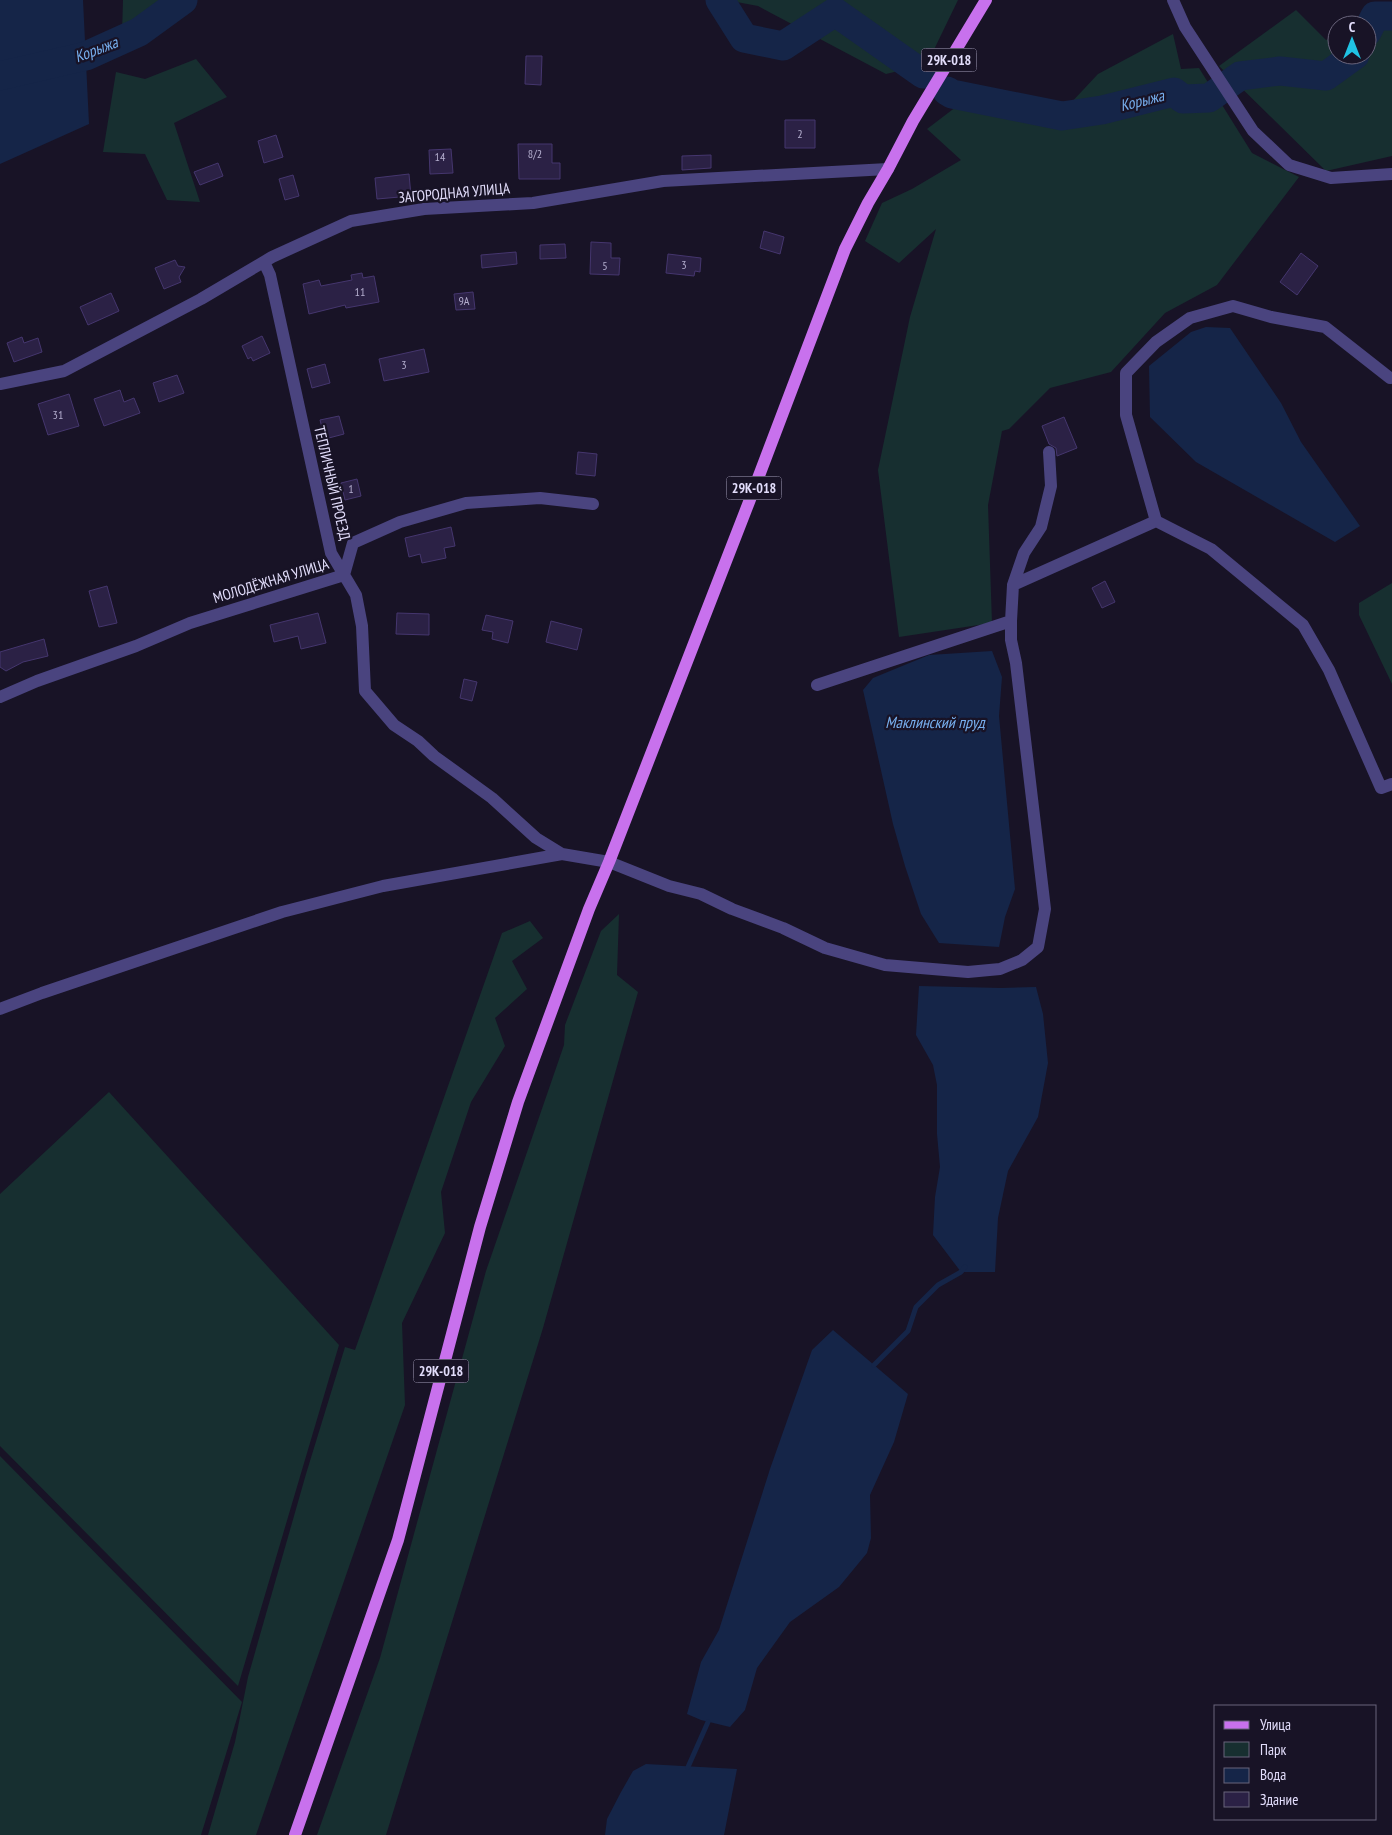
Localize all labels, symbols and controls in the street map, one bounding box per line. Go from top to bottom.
north arrow [1327,15,1377,65]
text: С [1349,18,1356,36]
water label: Корыжа [72,31,122,66]
road number: 29К-018 [922,48,976,72]
water label: Корыжа [1118,85,1168,115]
house number: 2 [797,126,803,141]
house number: 8/2 [528,146,542,161]
house number: 14 [435,149,446,164]
street label: ЗАГОРОДНАЯ УЛИЦА [397,178,511,207]
house number: 3 [681,257,687,272]
house number: 5 [602,258,608,273]
house number: 11 [355,284,365,299]
house number: 9А [458,293,470,308]
house number: 3 [401,357,407,372]
house number: 31 [53,407,63,422]
street label: ТЕПЛИЧНЫЙ ПРОЕЗД [310,424,355,542]
road number: 29К-018 [726,476,782,499]
house number: 1 [348,481,354,496]
street label: МОЛОДЁЖНАЯ УЛИЦА [211,554,332,607]
water label: Маклинский пруд [885,712,986,732]
road number: 29К-018 [414,1360,468,1382]
legend [1214,1705,1377,1820]
text: Улица [1260,1715,1291,1734]
text: Парк [1260,1740,1286,1759]
text: Вода [1260,1765,1286,1784]
text: Здание [1260,1790,1298,1809]

